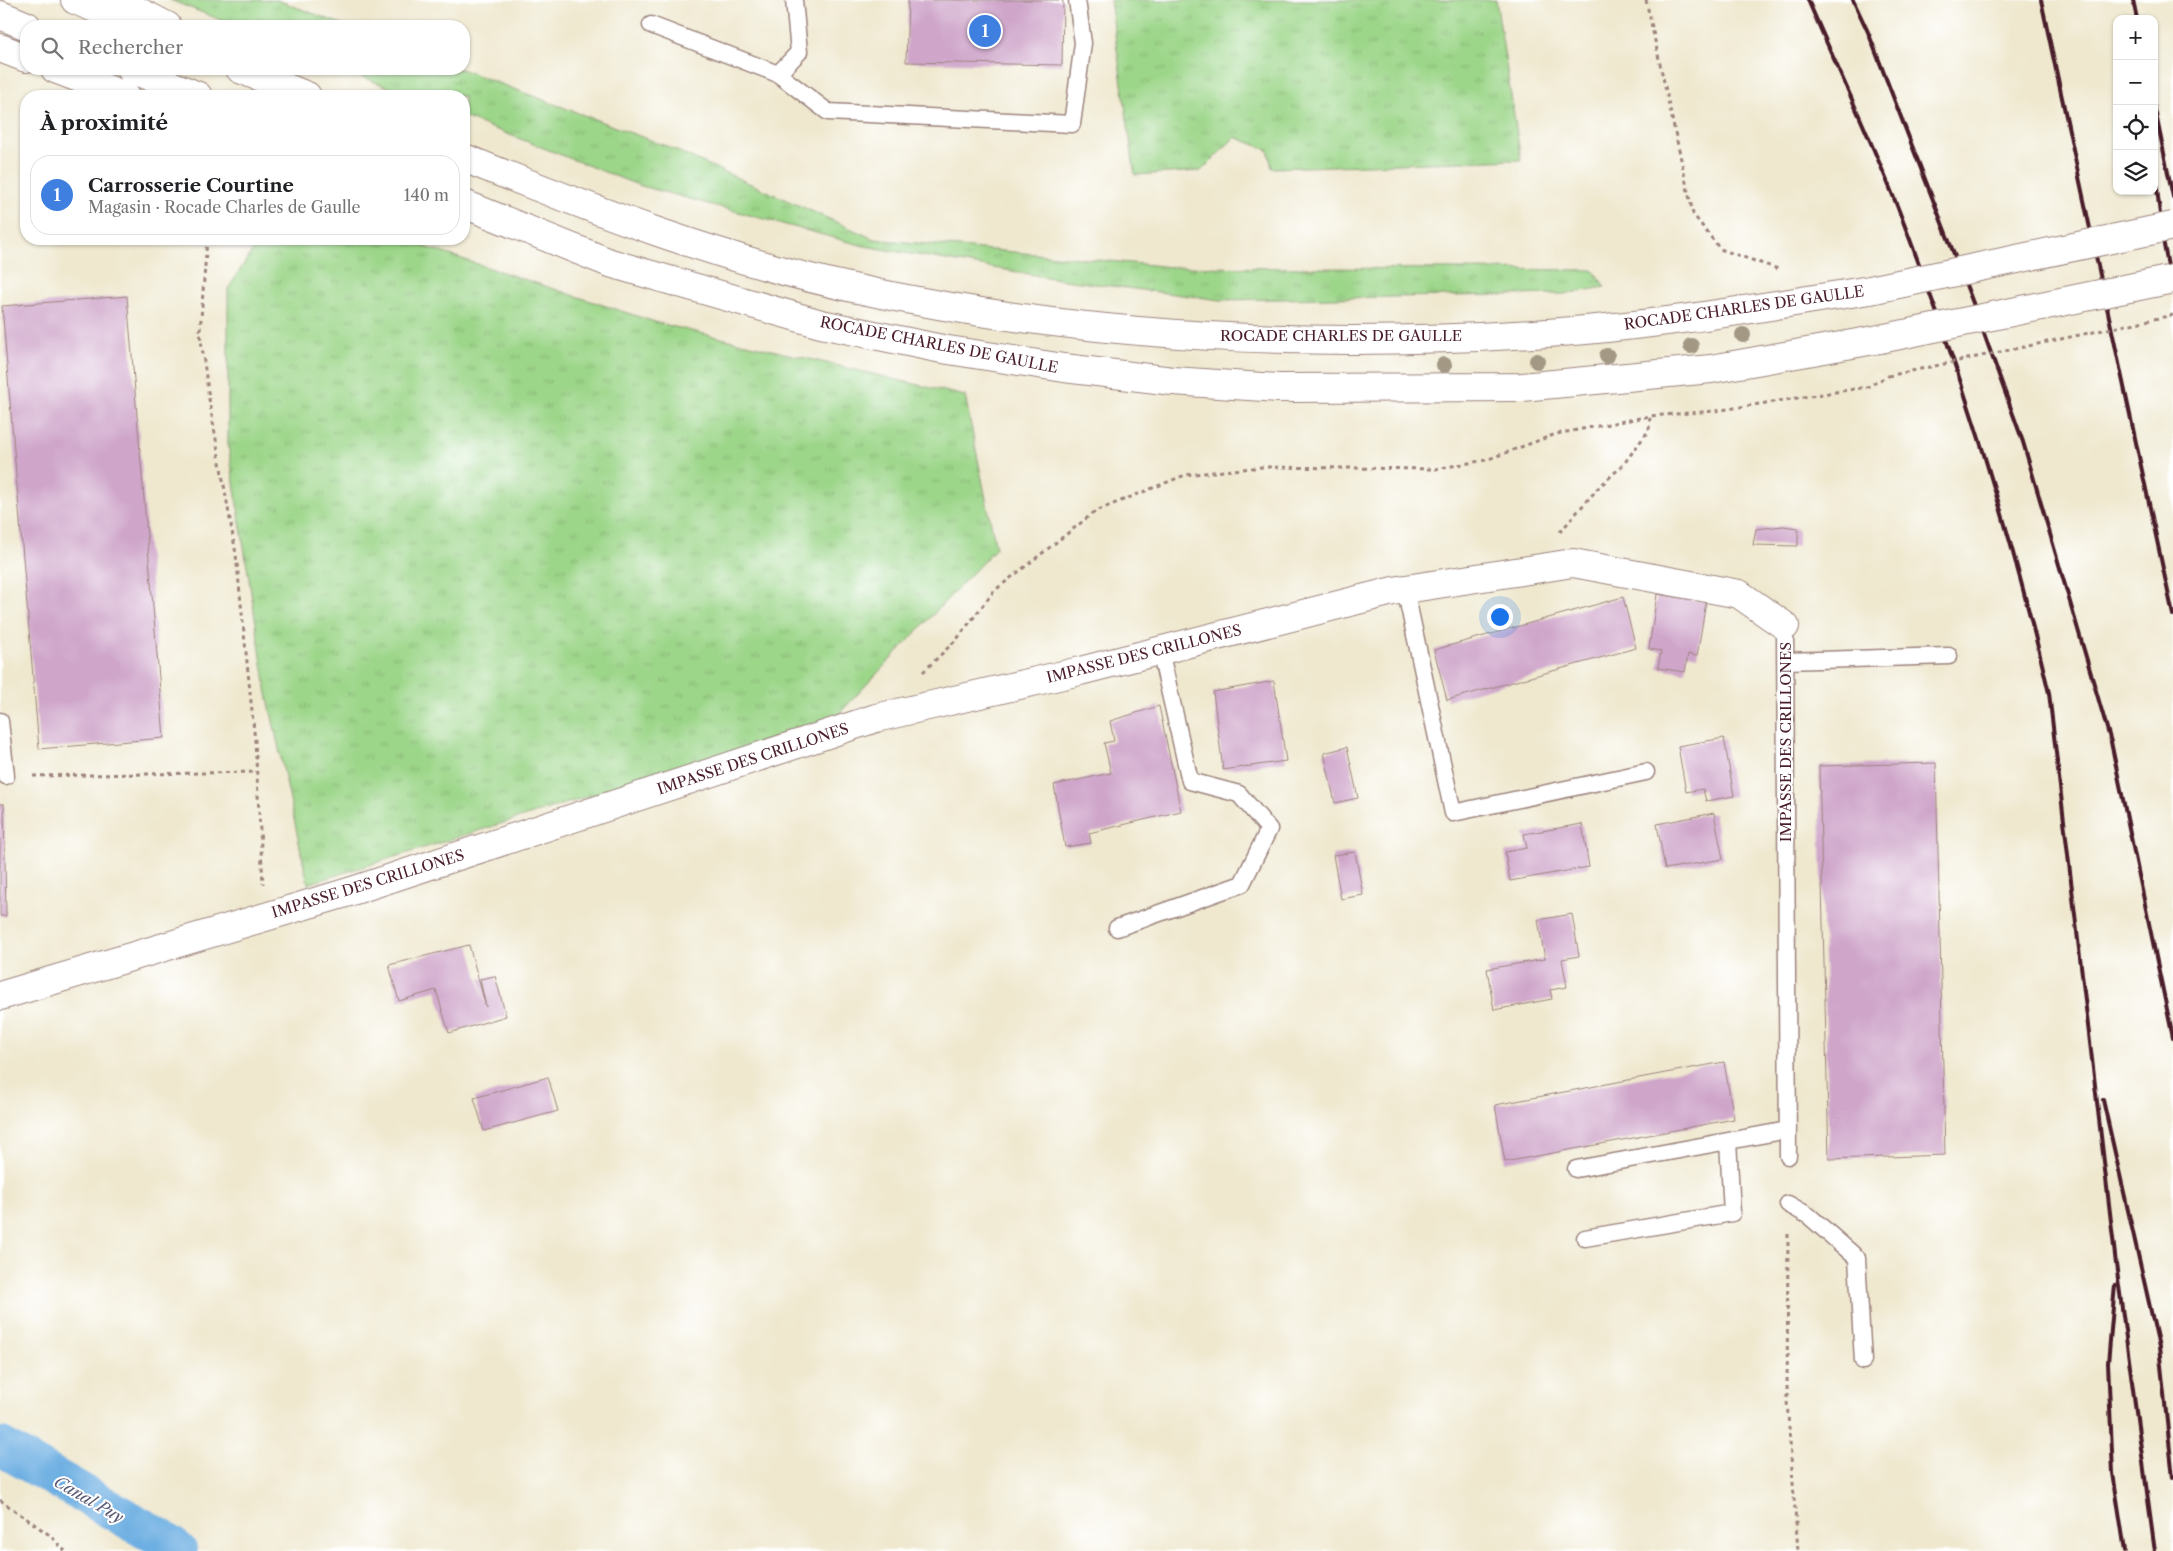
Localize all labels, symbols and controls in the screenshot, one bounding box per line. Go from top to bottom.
pin: 1 [969,12,1001,50]
map controls [2113,15,2158,195]
button: + [2113,15,2158,60]
search box [20,20,470,75]
icon: search [38,34,66,62]
text: Rechercher [78,36,183,59]
button: − [2113,60,2158,105]
button: locate [2113,105,2158,150]
text: À proximité [40,110,168,135]
button: layers [2113,150,2158,195]
text: Carrosserie Courtine [88,174,294,197]
text: 1 [53,185,61,205]
text: 140 m [404,185,449,205]
text: Magasin · Rocade Charles de Gaulle [88,197,360,217]
street label: ROCADE CHARLES DE GAULLE [1623,281,1865,334]
street label: ROCADE CHARLES DE GAULLE [818,312,1060,377]
street label: ROCADE CHARLES DE GAULLE [1220,326,1462,345]
your location [1487,604,1513,630]
street label: IMPASSE DES CRILLONES [1044,620,1243,687]
street label: IMPASSE DES CRILLONES [1776,642,1795,842]
street label: IMPASSE DES CRILLONES [655,719,851,799]
street label: IMPASSE DES CRILLONES [269,845,467,922]
water label: Canal Puy [51,1471,127,1527]

